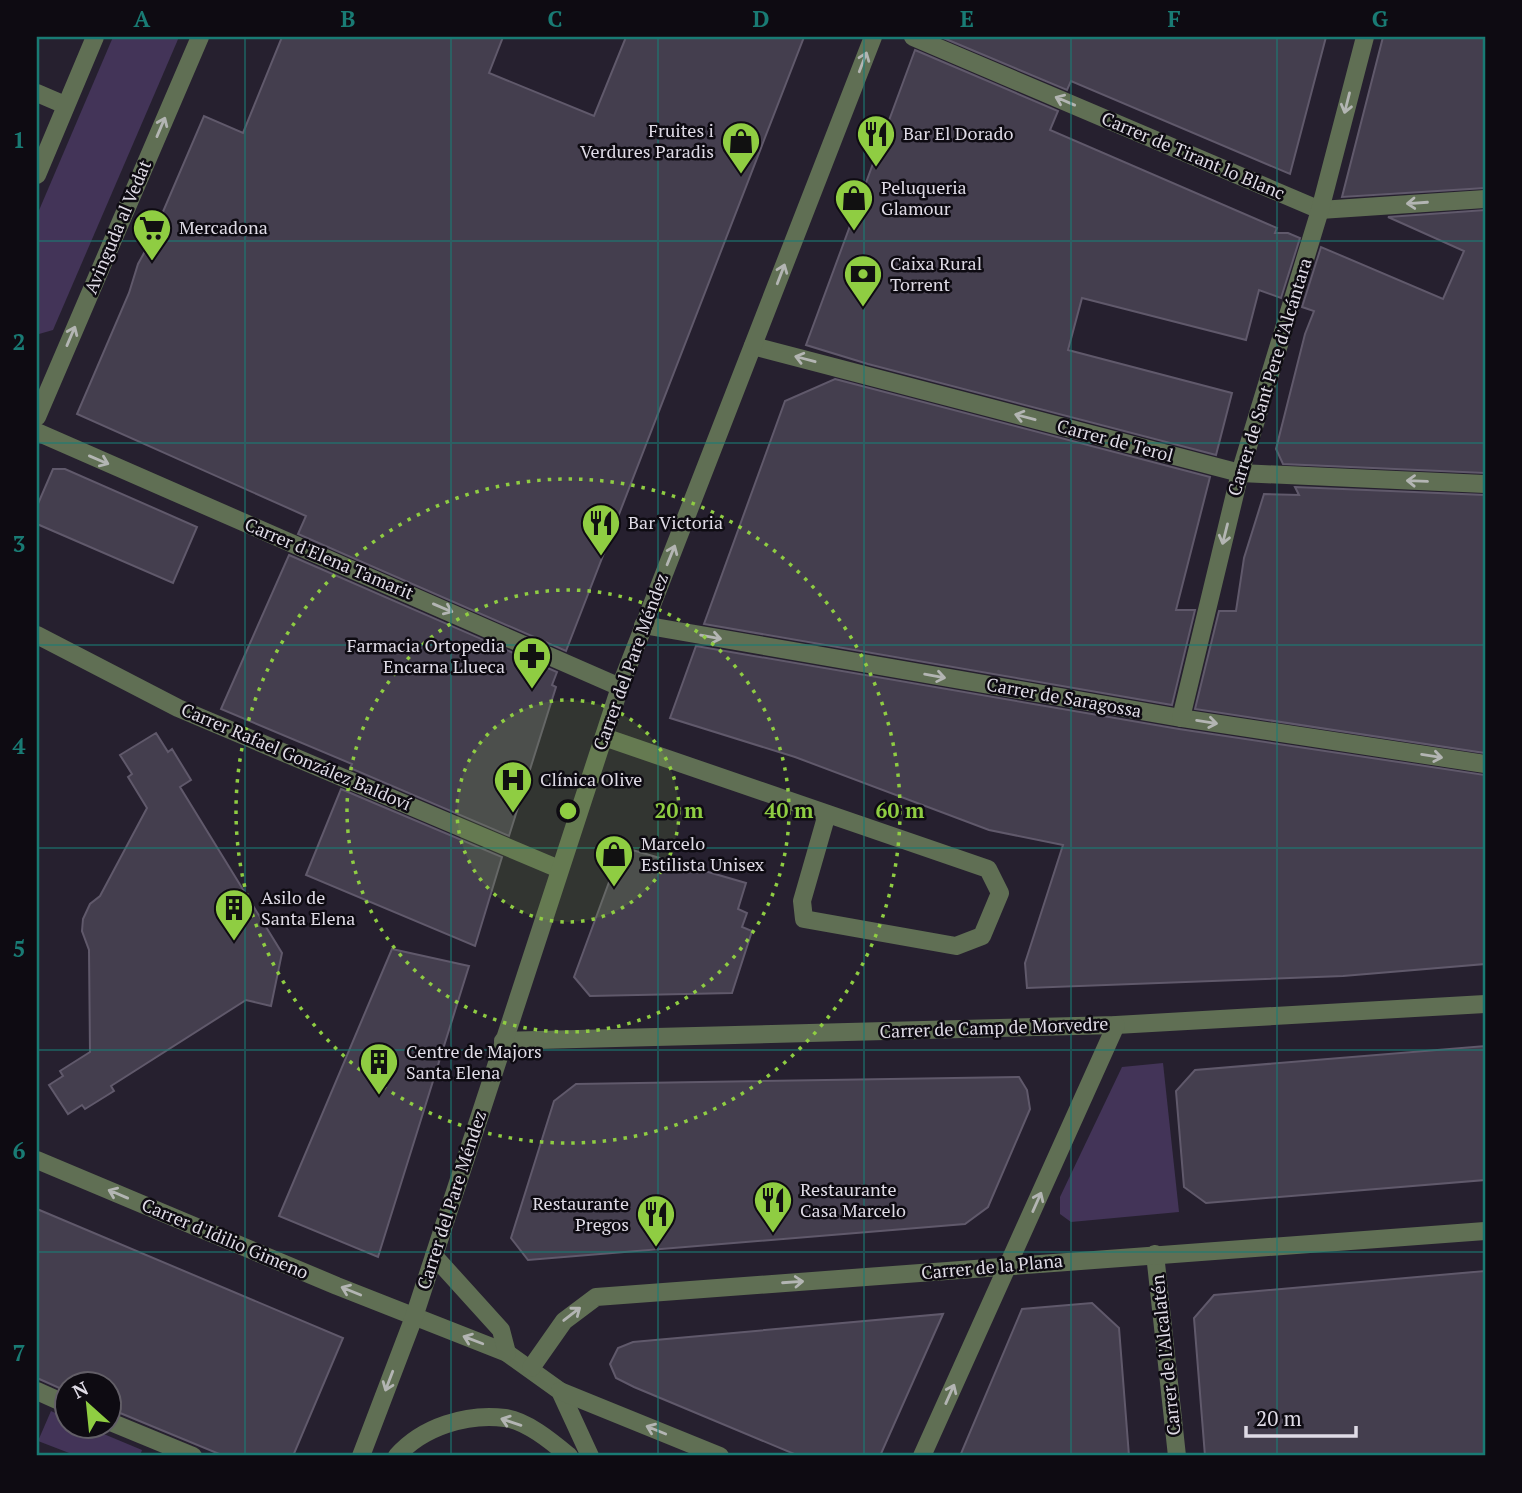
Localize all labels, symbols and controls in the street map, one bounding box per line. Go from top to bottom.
text: A [134,3,151,34]
text: B [341,3,356,34]
text: C [548,3,563,34]
text: D [753,3,770,34]
text: E [960,3,974,34]
text: F [1167,3,1181,34]
text: G [1372,3,1389,34]
one-way arrow [858,52,871,74]
one-way arrow [1340,92,1353,114]
one-way arrow [1055,94,1076,107]
street label: Carrer de Tirant lo Blanc [1098,106,1289,205]
restaurant icon: Bar El Dorado [855,113,897,168]
one-way arrow [155,117,168,138]
place label: Fruites i Verdures Paradis [580,118,714,163]
shop icon: Fruites i Verdures Paradis [720,120,762,175]
place label: Bar El Dorado [903,121,1013,145]
text: 1 [13,124,26,155]
street label: Avinguda al Vedat [78,156,156,297]
place label: Peluqueria Glamour [881,175,967,220]
shop icon: Peluqueria Glamour [833,177,875,232]
one-way arrow [1406,197,1429,210]
supermarket icon: Mercadona [131,207,173,262]
place label: Mercadona [179,215,268,239]
place label: Caixa Rural Torrent [890,251,982,296]
bank icon: Caixa Rural Torrent [842,253,884,308]
street label: Carrer de Sant Pere d'Alcántara [1221,255,1317,499]
one-way arrow [776,264,789,286]
text: 2 [13,326,26,357]
one-way arrow [65,326,78,347]
one-way arrow [795,352,817,365]
one-way arrow [1015,410,1037,423]
street label: Carrer de Terol [1054,413,1176,467]
one-way arrow [88,454,110,467]
one-way arrow [1406,474,1429,487]
restaurant icon: Bar Victoria [580,502,622,557]
place label: Bar Victoria [628,510,723,534]
street label: Carrer d'Elena Tamarit [241,512,418,605]
one-way arrow [1218,522,1231,545]
text: 3 [13,528,26,559]
one-way arrow [666,544,679,566]
street label: Carrer del Pare Méndez [587,570,673,754]
one-way arrow [432,602,453,615]
one-way arrow [699,631,722,645]
place label: Farmacia Ortopedia Encarna Llueca [347,633,505,678]
pharmacy icon: Farmacia Ortopedia Encarna Llueca [511,635,553,690]
one-way arrow [923,670,946,683]
street label: Carrer de Saragossa [985,672,1144,722]
street label: Carrer Rafael González Baldoví [178,697,416,816]
one-way arrow [1196,716,1218,729]
text: 4 [13,730,26,761]
one-way arrow [1420,750,1443,763]
hospital icon: Clínica Olive [492,759,534,814]
place label: Clínica Olive [540,767,642,791]
text: 20 m [655,796,704,824]
text: 40 m [765,796,814,824]
text: 60 m [876,796,925,824]
centre of rings [556,799,580,823]
place label: Marcelo Estilista Unisex [641,831,765,876]
shop icon: Marcelo Estilista Unisex [593,833,635,888]
place label: Asilo de Santa Elena [261,885,355,930]
building icon: Asilo de Santa Elena [213,887,255,942]
text: 5 [13,933,26,964]
street label: Carrer de Camp de Morvedre [879,1011,1109,1043]
place label: Centre de Majors Santa Elena [406,1039,542,1084]
building icon: Centre de Majors Santa Elena [358,1041,400,1096]
street label: Carrer del Pare Méndez [411,1107,491,1292]
text: 6 [13,1135,26,1166]
place label: Restaurante Casa Marcelo [800,1177,906,1222]
restaurant icon: Restaurante Casa Marcelo [752,1179,794,1234]
one-way arrow [108,1187,129,1200]
place label: Restaurante Pregos [533,1191,629,1236]
street label: Carrer d'Idilio Gimeno [138,1192,312,1284]
one-way arrow [1030,1192,1044,1213]
restaurant icon: Restaurante Pregos [635,1193,677,1248]
street label: Carrer de la Plana [920,1248,1064,1284]
street label: Carrer de l'Alcalatén [1145,1273,1185,1437]
one-way arrow [782,1275,804,1288]
one-way arrow [340,1284,362,1297]
one-way arrow [563,1307,581,1322]
one-way arrow [463,1333,485,1345]
text: 7 [13,1337,26,1368]
one-way arrow [382,1369,395,1391]
north arrow [52,1370,122,1440]
text: N [68,1375,93,1404]
one-way arrow [944,1384,957,1405]
scale bar [1246,1395,1356,1439]
text: 20 m [1256,1404,1302,1432]
one-way arrow [501,1415,523,1428]
one-way arrow [646,1423,668,1436]

